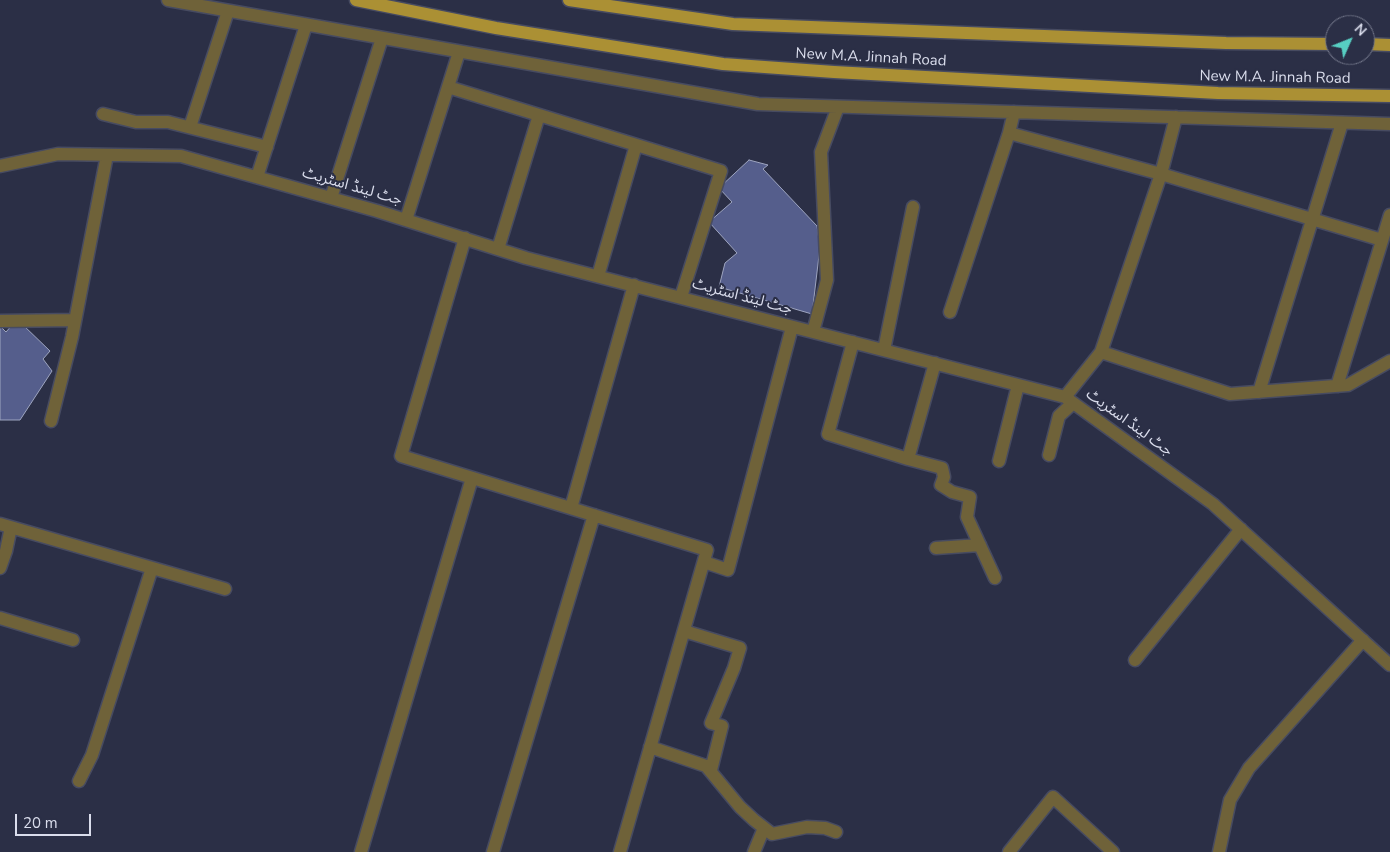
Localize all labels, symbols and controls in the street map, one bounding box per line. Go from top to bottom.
north arrow [1325,15,1375,65]
text: N [1350,20,1371,40]
street label: New M.A. Jinnah Road [795,45,947,71]
street label: New M.A. Jinnah Road [1199,68,1351,88]
street label: جٹ لینڈ اسٹریٹ [300,164,404,210]
street label: جٹ لینڈ اسٹریٹ [690,275,794,319]
street label: جٹ لینڈ اسٹریٹ [1082,385,1176,461]
scale bar [18,804,94,836]
text: 20 m [23,813,58,833]

